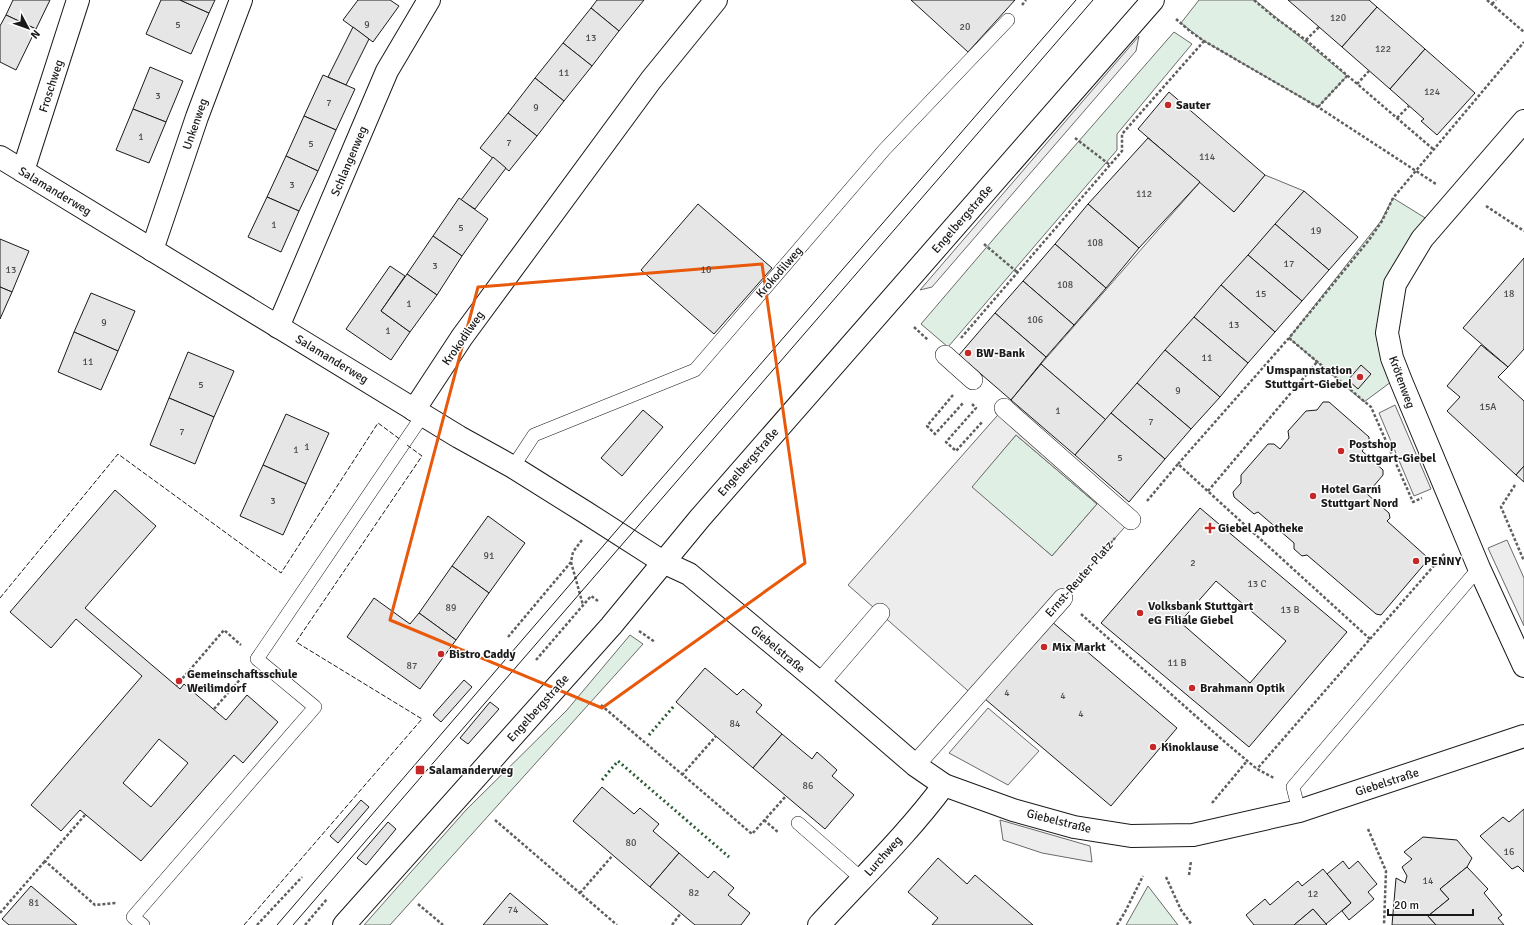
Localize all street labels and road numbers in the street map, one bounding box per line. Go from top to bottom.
street label: Froschweg [36,58,67,114]
street label: Unkenweg [180,96,211,152]
street label: Schlangenweg [328,124,371,198]
street label: Salamanderweg [16,164,94,219]
street label: Engelbergstraße [929,182,996,257]
street label: Krokodilweg [753,243,806,301]
street label: Krokodilweg [439,308,488,369]
street label: Salamanderweg [293,332,371,387]
street label: Krötenweg [1385,354,1418,410]
street label: Engelbergstraße [715,425,782,500]
street label: Ernst-Reuter-Platz [1042,538,1116,620]
street label: Giebelstraße [747,622,808,676]
street label: Engelbergstraße [504,672,573,745]
street label: Giebelstraße [1353,765,1421,800]
street label: Giebelstraße [1025,806,1093,837]
street label: Lurchweg [861,833,906,880]

